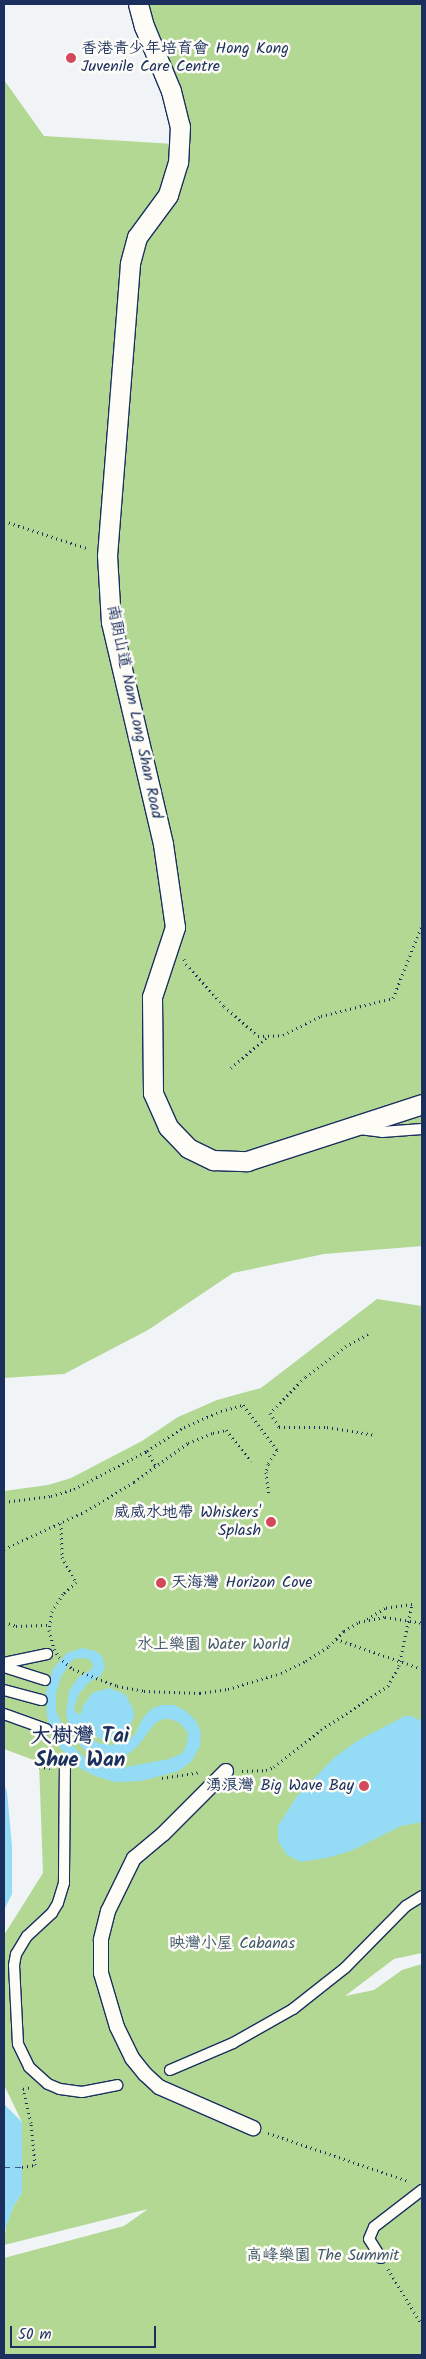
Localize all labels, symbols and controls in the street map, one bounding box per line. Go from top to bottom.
place label: 香港青少年培育會 Hong Kong Juvenile Care Centre [81,39,289,77]
marker: 香港青少年培育會 Hong Kong Juvenile Care Centre [65,52,77,64]
street label: 南朗山道 Nam Long Shan Road [102,603,166,821]
place label: 威威水地帶 Whiskers' Splash [114,1503,261,1541]
marker: 威威水地帶 Whiskers' Splash [265,1516,277,1528]
place label: 天海灣 Horizon Cove [171,1573,313,1593]
marker: 天海灣 Horizon Cove [155,1577,167,1589]
park label: 水上樂園 Water World [137,1635,289,1655]
district label: 大樹灣 Tai Shue Wan [30,1724,130,1774]
place label: 湧浪灣 Big Wave Bay [206,1776,354,1796]
marker: 湧浪灣 Big Wave Bay [358,1780,370,1792]
park label: 映灣小屋 Cabanas [169,1934,295,1954]
park label: 高峰樂園 The Summit [247,2246,399,2266]
scale bar [12,2316,159,2348]
text: 50 m [18,2323,52,2347]

